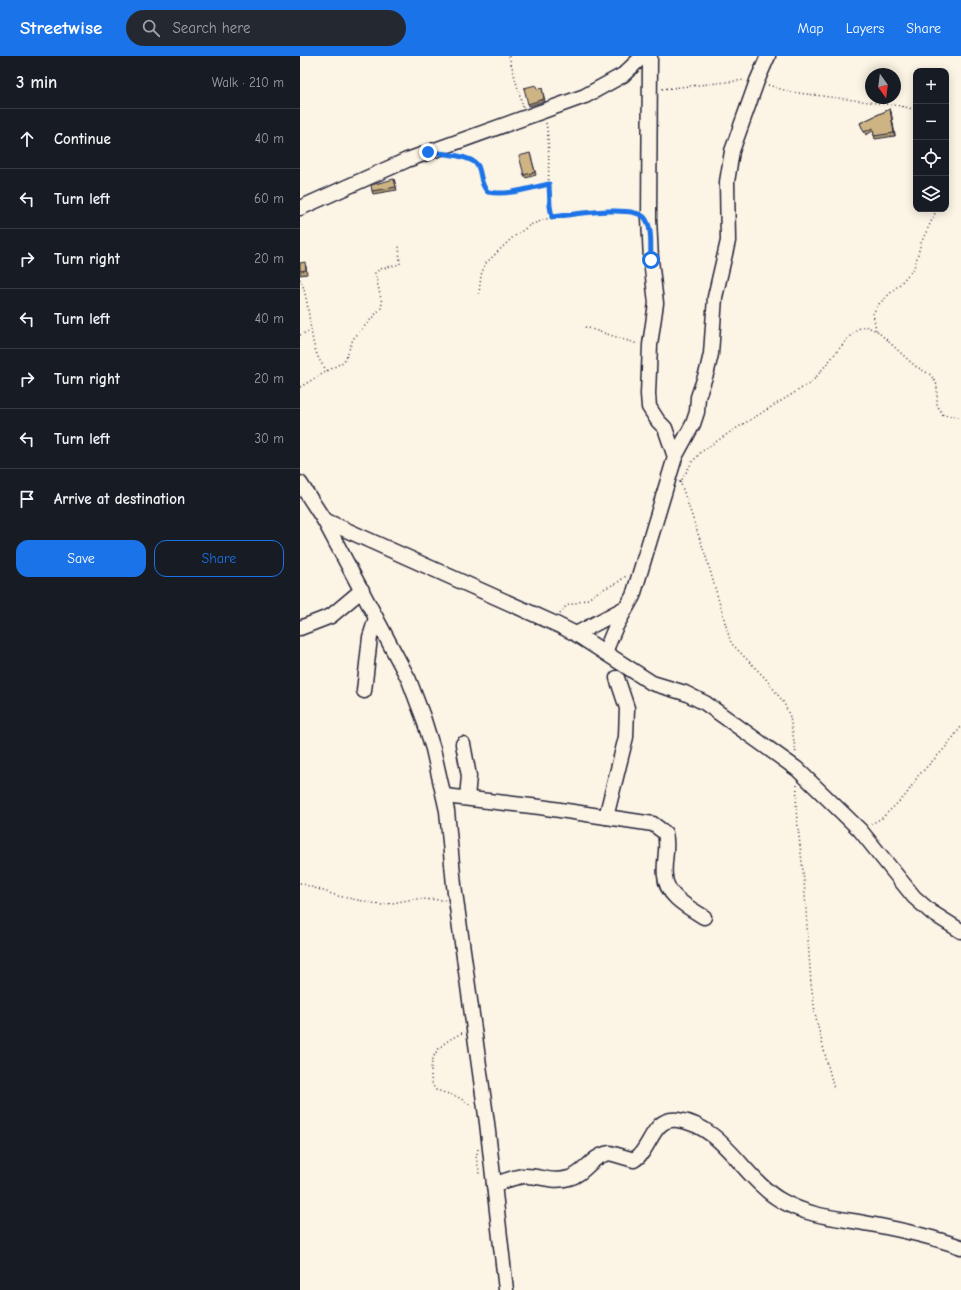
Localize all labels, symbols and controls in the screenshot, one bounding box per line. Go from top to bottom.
search box [126,10,406,46]
text: Streetwise [20,17,102,39]
icon: search [140,17,162,39]
text: Search here [172,19,250,37]
text: Map [797,20,824,37]
text: Layers [846,20,884,37]
text: Share [906,20,941,37]
north arrow [865,68,901,104]
map controls [913,68,949,212]
button: + [913,68,949,104]
text: 3 min [16,73,57,92]
text: Walk · 210 m [212,75,284,90]
button: − [913,104,949,140]
icon: ahead [16,128,38,150]
text: Continue [54,130,111,148]
text: 40 m [255,131,284,146]
button: locate [913,140,949,176]
route end [419,143,437,161]
button: layers [913,176,949,212]
icon: left [16,188,38,210]
text: Turn left [54,190,110,208]
text: 60 m [254,191,284,206]
icon: right [16,248,38,270]
text: Turn right [54,250,120,268]
text: 20 m [254,251,284,266]
route start [642,251,660,269]
icon: left [16,308,38,330]
text: Turn left [54,310,110,328]
text: 40 m [255,311,284,326]
icon: right [16,368,38,390]
text: Turn right [54,370,120,388]
text: 20 m [254,371,284,386]
icon: left [16,428,38,450]
text: Turn left [54,430,110,448]
text: 30 m [254,431,284,446]
icon: arrive [16,488,38,510]
text: Arrive at destination [54,490,185,508]
button: Save [16,540,146,577]
button: Share [154,540,284,577]

